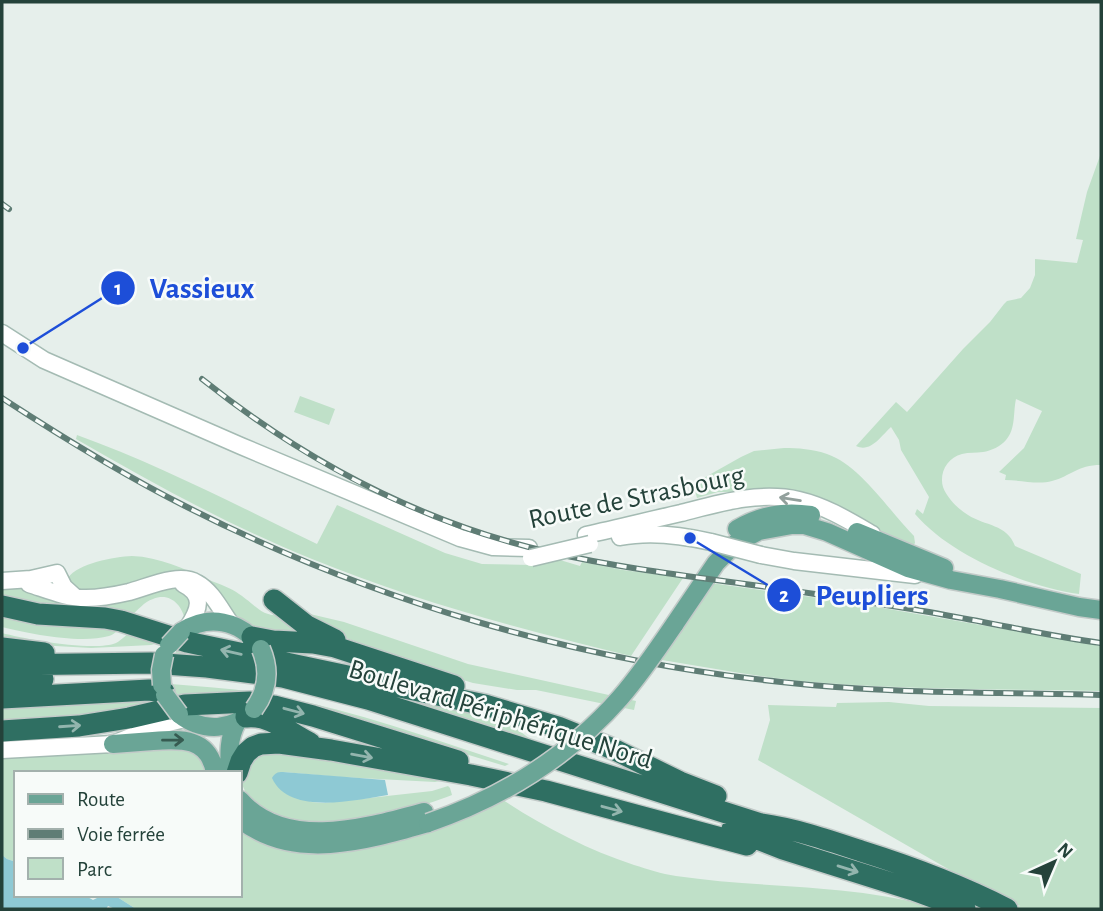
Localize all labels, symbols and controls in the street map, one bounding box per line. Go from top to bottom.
callout: Vassieux [100,262,268,313]
text: Vassieux [150,274,255,304]
text: 1 [114,278,122,299]
street label: Route de Strasbourg [526,461,747,534]
one-way arrow [779,492,802,505]
callout: Peupliers [767,569,943,620]
text: Peupliers [816,581,928,611]
text: 2 [779,585,789,606]
one-way arrow [220,644,242,657]
street label: Boulevard Périphérique Nord [345,655,656,775]
one-way arrow [282,705,305,718]
one-way arrow [58,719,81,732]
one-way arrow [161,733,184,747]
one-way arrow [350,750,373,763]
legend [14,771,242,897]
text: Route [77,789,125,810]
one-way arrow [601,804,623,817]
text: Voie ferrée [77,824,165,845]
north arrow [1019,827,1089,897]
text: N [1053,839,1076,862]
text: Parc [77,859,112,880]
one-way arrow [837,863,859,876]

